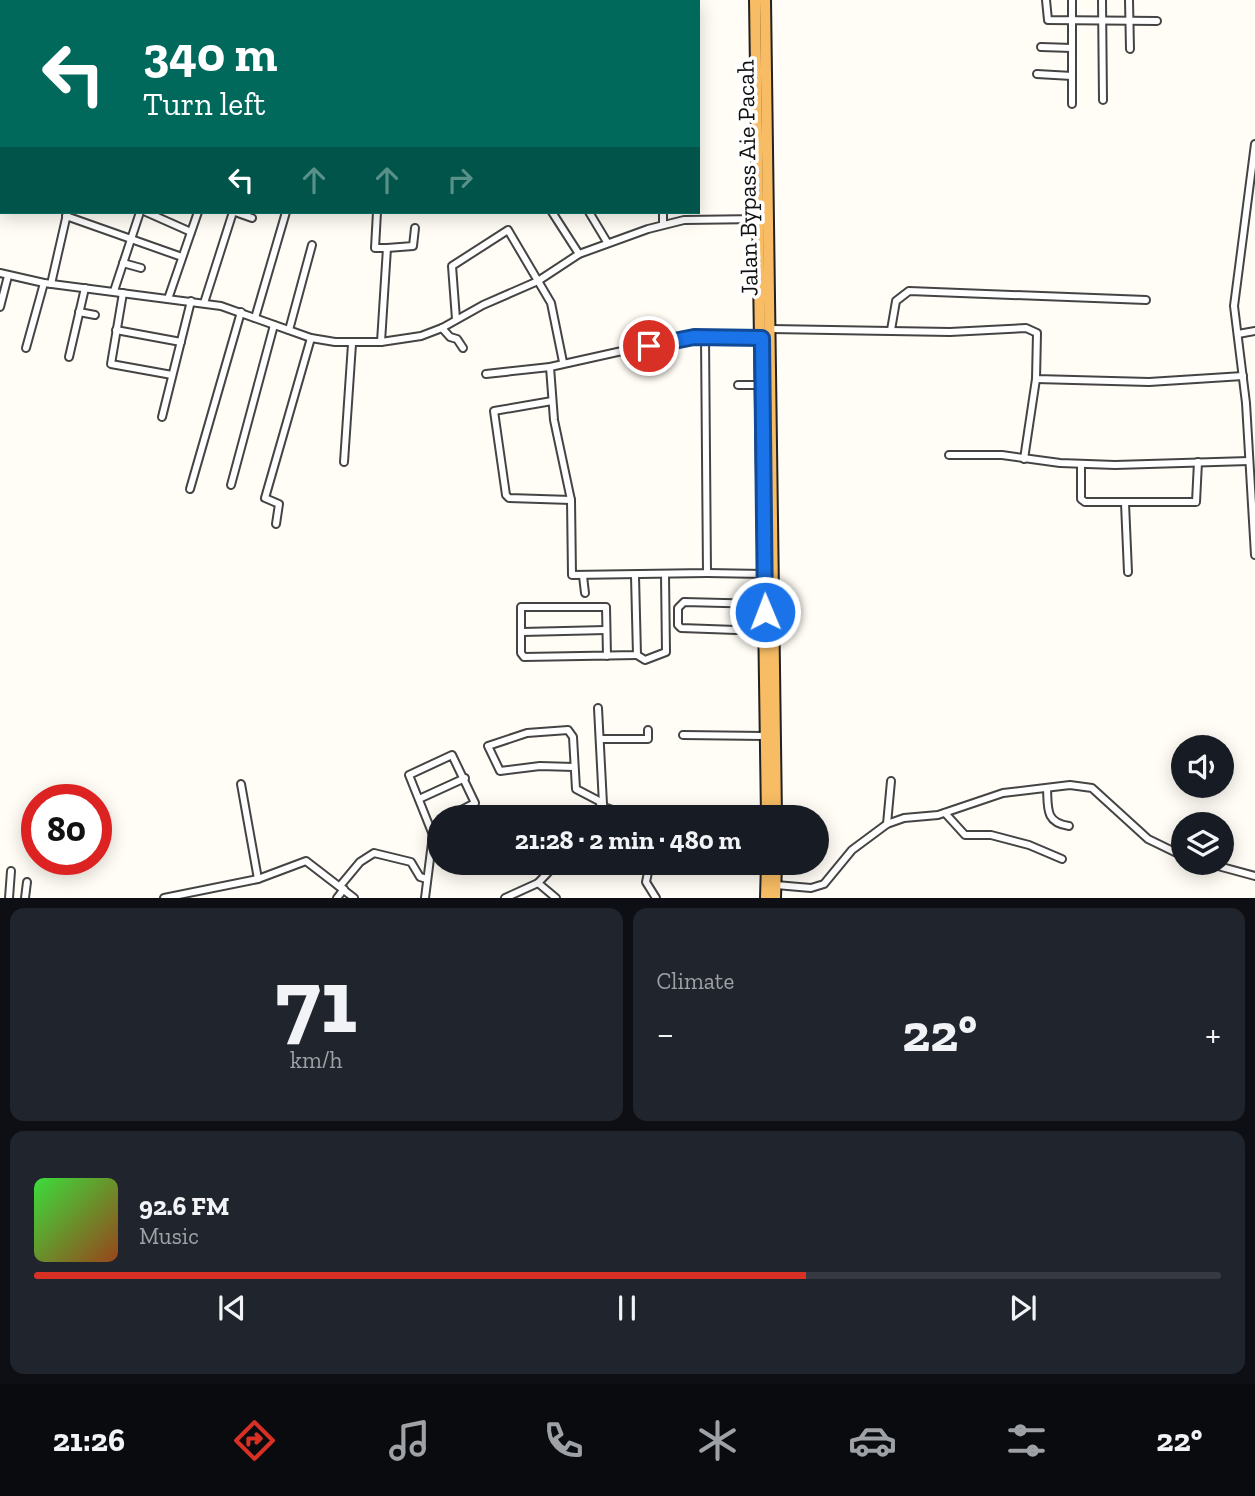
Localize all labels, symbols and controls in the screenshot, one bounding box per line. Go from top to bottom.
text: 340 m [143,25,277,84]
icon: left [28,28,119,119]
street label: Jalan Bypass Aie Pacah [730,59,764,296]
text: Turn left [143,85,265,123]
icon: left [222,161,260,199]
icon: ahead [295,161,333,199]
icon: ahead [368,161,406,199]
icon: right [441,161,479,199]
pin [619,316,679,376]
icon: arrive [630,327,668,365]
position arrow [728,575,802,649]
map controls [1171,735,1234,875]
button: sound [1171,735,1234,798]
speed limit sign: 80 [21,784,112,875]
button: layers [1171,812,1234,875]
text: 21:28 · 2 min · 480 m [515,824,741,856]
text: 71 [275,946,357,1055]
text: Climate [657,967,734,995]
text: 22° [902,1002,977,1064]
text: − [657,1011,674,1057]
text: + [1205,1011,1221,1057]
text: km/h [290,1046,343,1074]
text: 92.6 FM [139,1190,229,1222]
text: Music [139,1222,199,1250]
icon: previous [213,1289,251,1327]
icon: pause [608,1289,646,1327]
icon: next [1004,1289,1042,1327]
icon: directions [230,1416,279,1465]
icon: music [385,1416,434,1465]
icon: phone [539,1416,588,1465]
icon: climate [693,1416,742,1465]
icon: car [848,1416,897,1465]
icon: filters [1002,1416,1051,1465]
text: 21:26 [53,1421,125,1459]
text: 22° [1156,1421,1202,1459]

